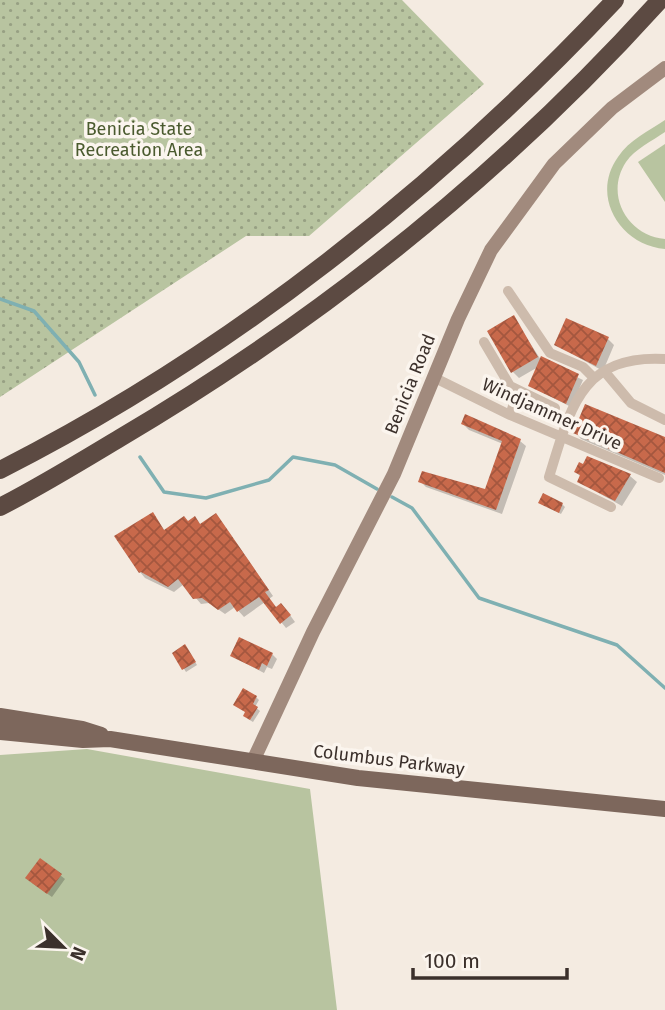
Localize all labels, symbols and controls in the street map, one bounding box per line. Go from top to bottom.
park label: Benicia State Recreation Area [75,118,203,161]
street label: Benicia Road [380,331,440,437]
street label: Windjammer Drive [479,373,625,455]
street label: Columbus Parkway [312,740,466,780]
north arrow [28,912,98,982]
scale bar [413,936,567,980]
text: N [65,943,91,964]
text: 100 m [424,948,480,974]

